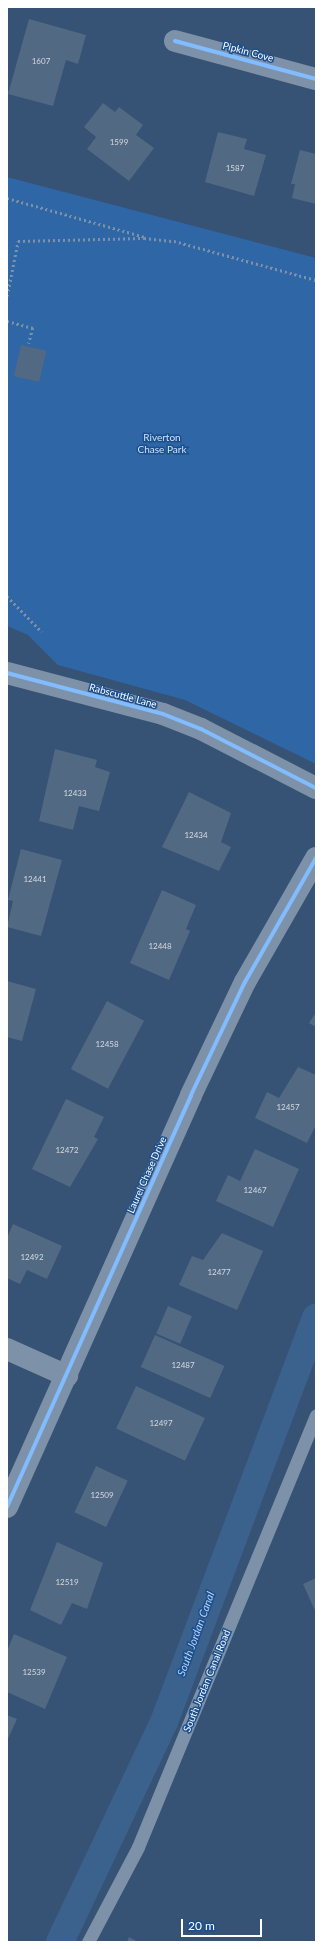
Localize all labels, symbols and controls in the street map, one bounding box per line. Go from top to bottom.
street label: Pipkin Cove [221,39,275,65]
house number: 1607 [32,57,50,67]
house number: 1599 [110,138,128,148]
house number: 1587 [226,164,244,174]
park label: Riverton Chase Park [138,431,186,454]
street label: Rabscuttle Lane [88,681,158,711]
house number: 12433 [63,789,87,799]
house number: 12434 [184,831,208,841]
house number: 12441 [23,875,47,885]
house number: 12448 [148,942,172,952]
house number: 12458 [95,1040,119,1050]
house number: 12457 [276,1103,300,1113]
street label: Laurel Chase Drive [125,1135,169,1215]
house number: 12472 [55,1146,79,1156]
house number: 12467 [243,1186,267,1196]
house number: 12492 [20,1253,44,1263]
house number: 12477 [207,1268,231,1278]
house number: 12487 [171,1361,195,1371]
house number: 12497 [149,1419,173,1429]
house number: 12509 [90,1491,114,1501]
house number: 12519 [55,1578,79,1588]
water label: South Jordan Canal [175,1590,217,1678]
street label: South Jordan Canal Road [181,1628,233,1734]
house number: 12539 [22,1668,46,1678]
scale bar [183,1911,264,1937]
text: 20 m [188,1918,215,1933]

